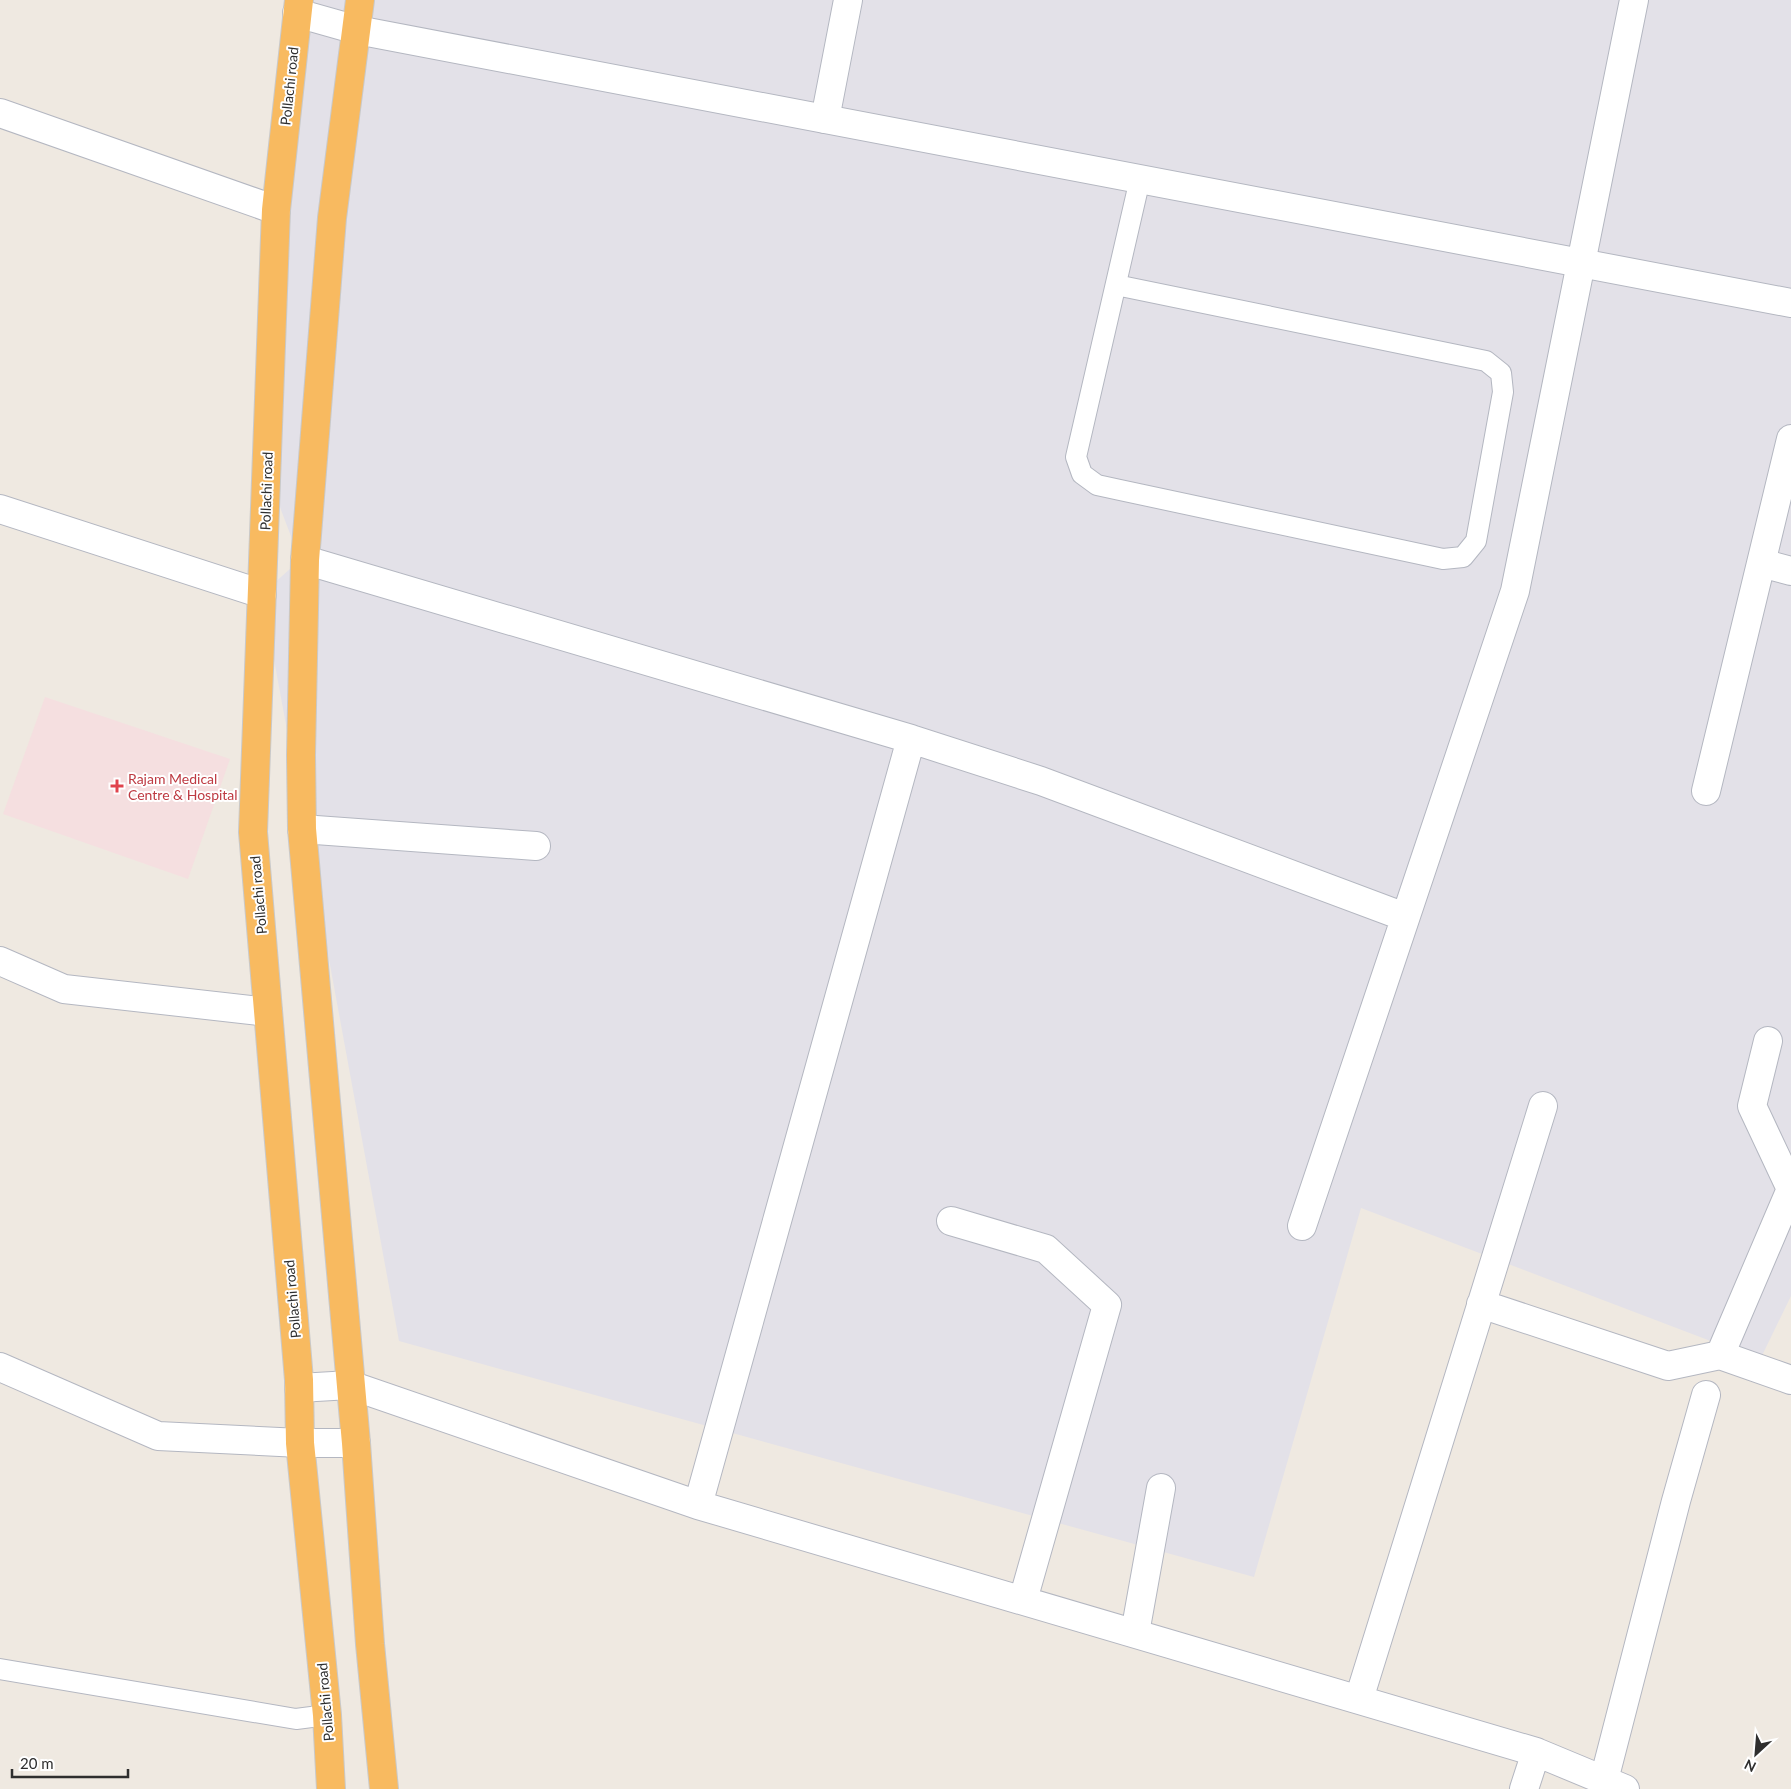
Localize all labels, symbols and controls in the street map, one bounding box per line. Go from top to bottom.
street label: Pollachi road [276,46,302,126]
street label: Pollachi road [256,451,276,531]
place label: Rajam Medical Centre & Hospital [128,770,238,803]
marker: Rajam Medical Centre & Hospital [110,779,124,793]
street label: Pollachi road [246,855,270,935]
street label: Pollachi road [280,1259,304,1339]
street label: Pollachi road [313,1662,337,1742]
north arrow [1731,1729,1781,1779]
scale bar [12,1746,129,1778]
text: 20 m [20,1754,54,1772]
text: N [1742,1756,1759,1776]

